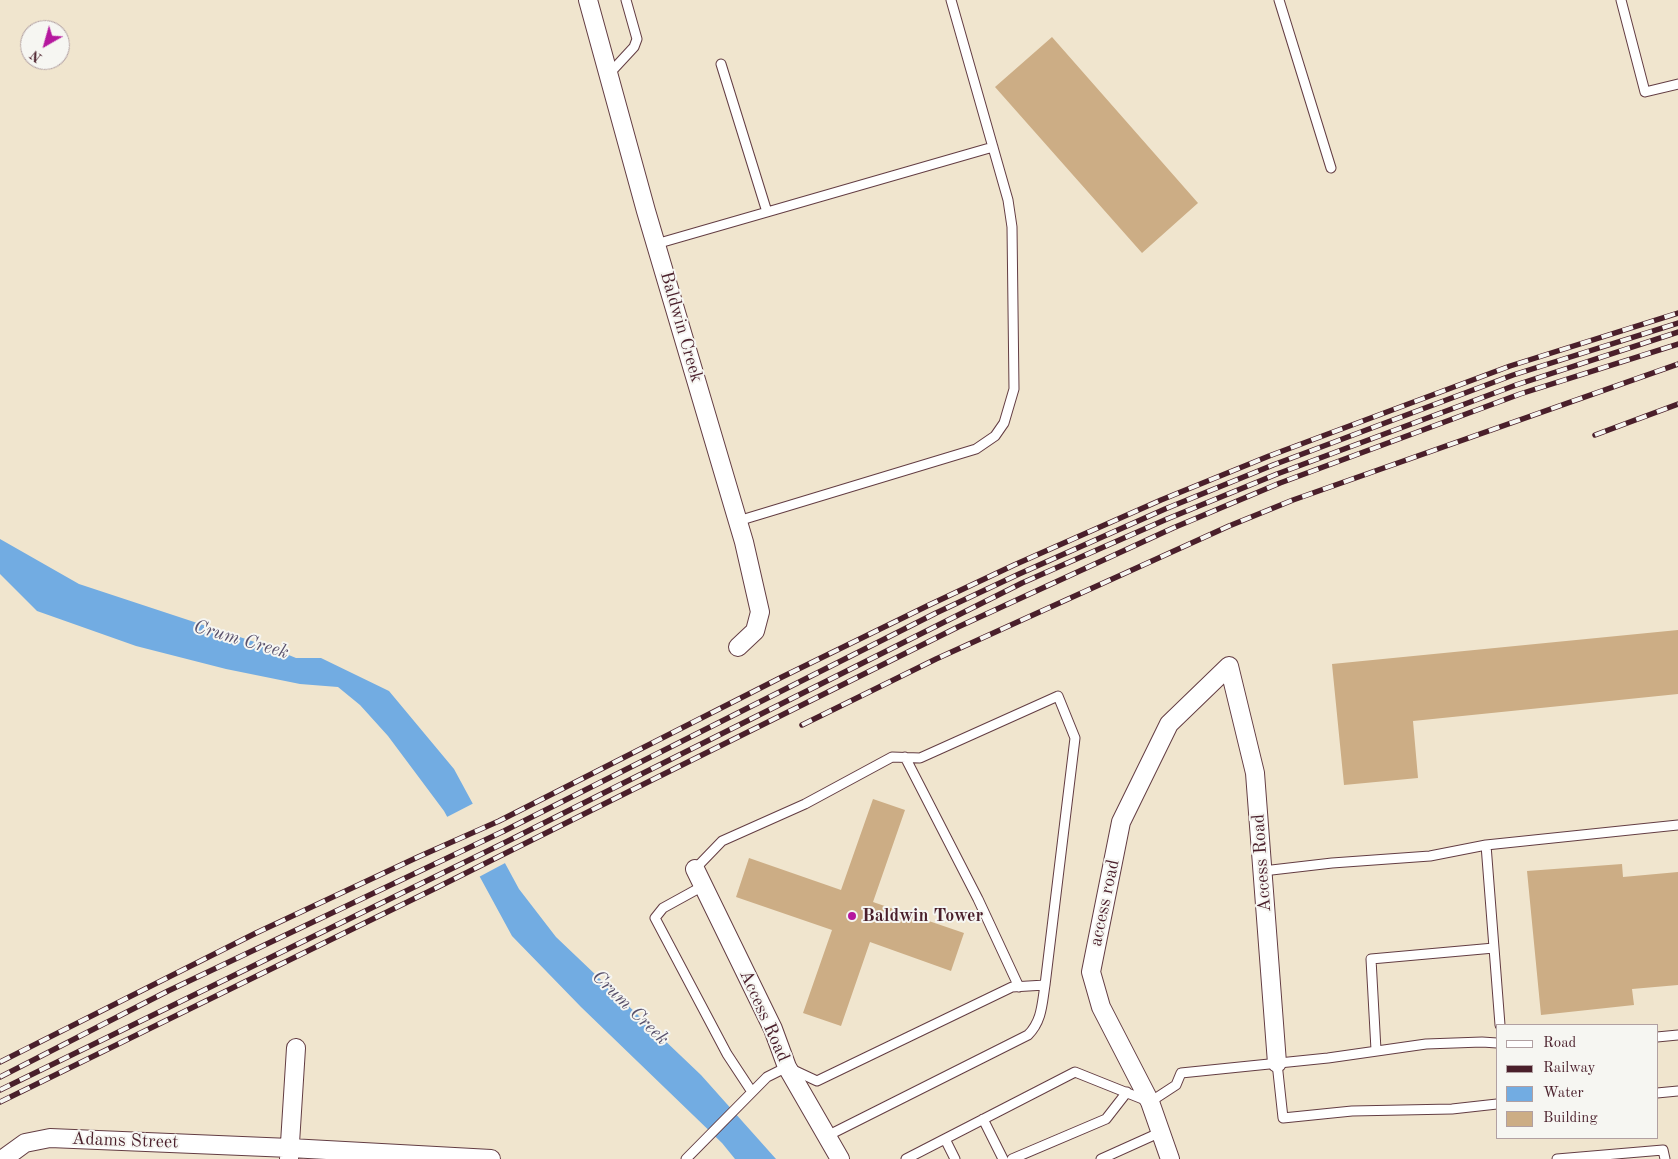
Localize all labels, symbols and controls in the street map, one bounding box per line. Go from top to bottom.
north arrow [20,20,70,70]
text: N [28,47,45,65]
street label: Baldwin Creek [655,269,707,385]
water label: Crum Creek [191,616,291,664]
street label: Access Road [1248,813,1276,913]
street label: access road [1085,858,1125,948]
place label: Baldwin Tower [862,905,983,927]
marker: Baldwin Tower [846,910,858,922]
water label: Crum Creek [587,966,673,1050]
street label: Access Road [734,967,794,1065]
legend [1496,1024,1658,1139]
text: Road [1543,1036,1576,1051]
text: Railway [1543,1061,1596,1076]
text: Water [1543,1086,1584,1101]
text: Building [1543,1111,1598,1126]
street label: Adams Street [71,1128,179,1154]

